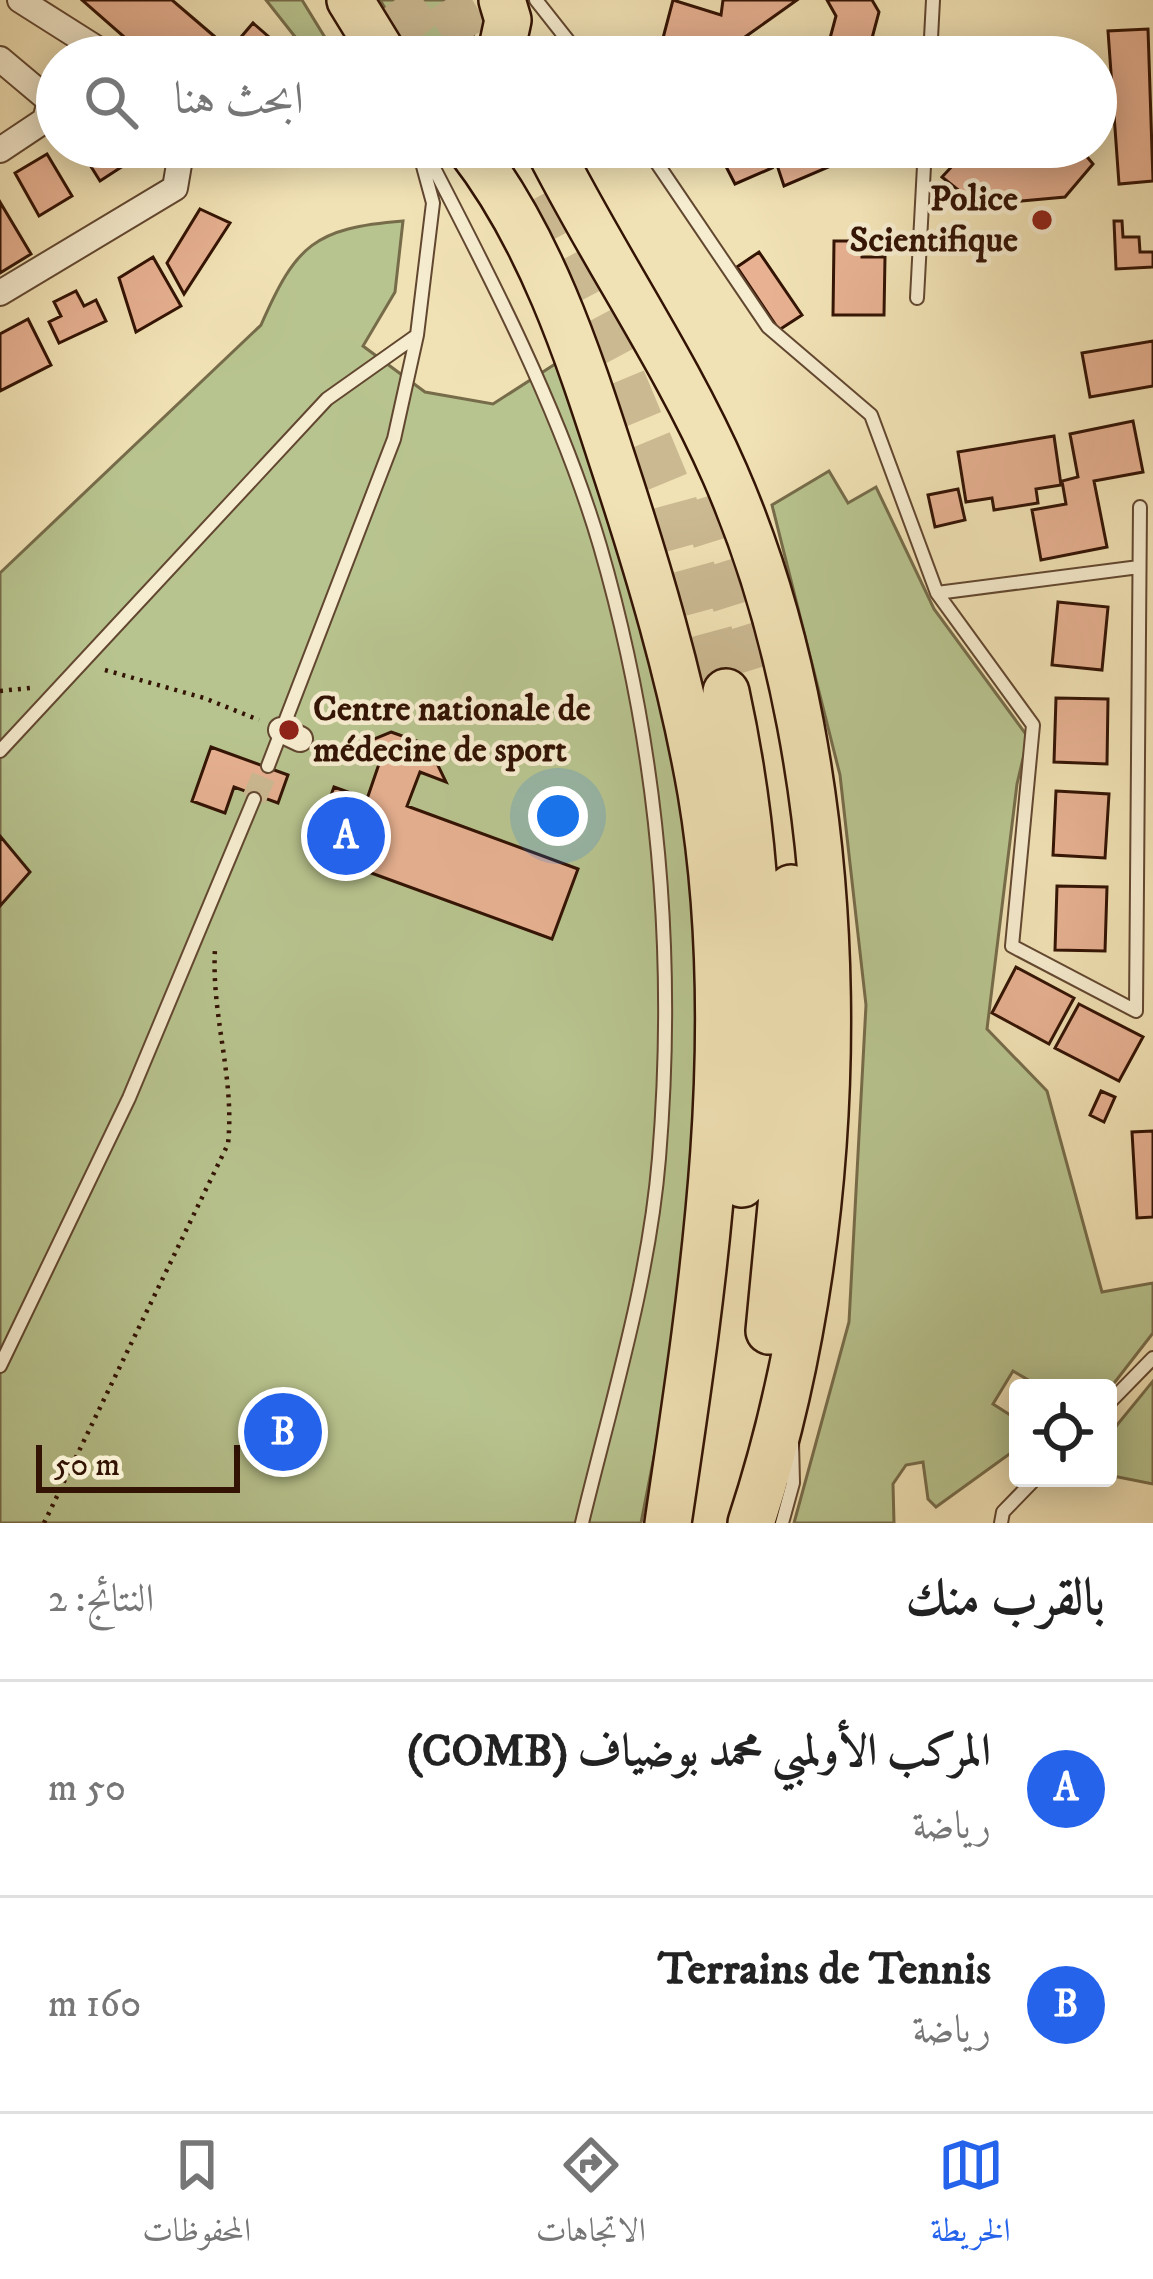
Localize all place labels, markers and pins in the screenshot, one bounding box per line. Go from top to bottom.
place label: Police Scientifique [850,177,1018,263]
marker: Police Scientifique [1029,207,1055,233]
place label: Centre nationale de médecine de sport [313,687,591,773]
marker: Centre nationale de médecine de sport [276,717,302,743]
pin: A [307,791,385,881]
pin: B [244,1387,322,1477]

